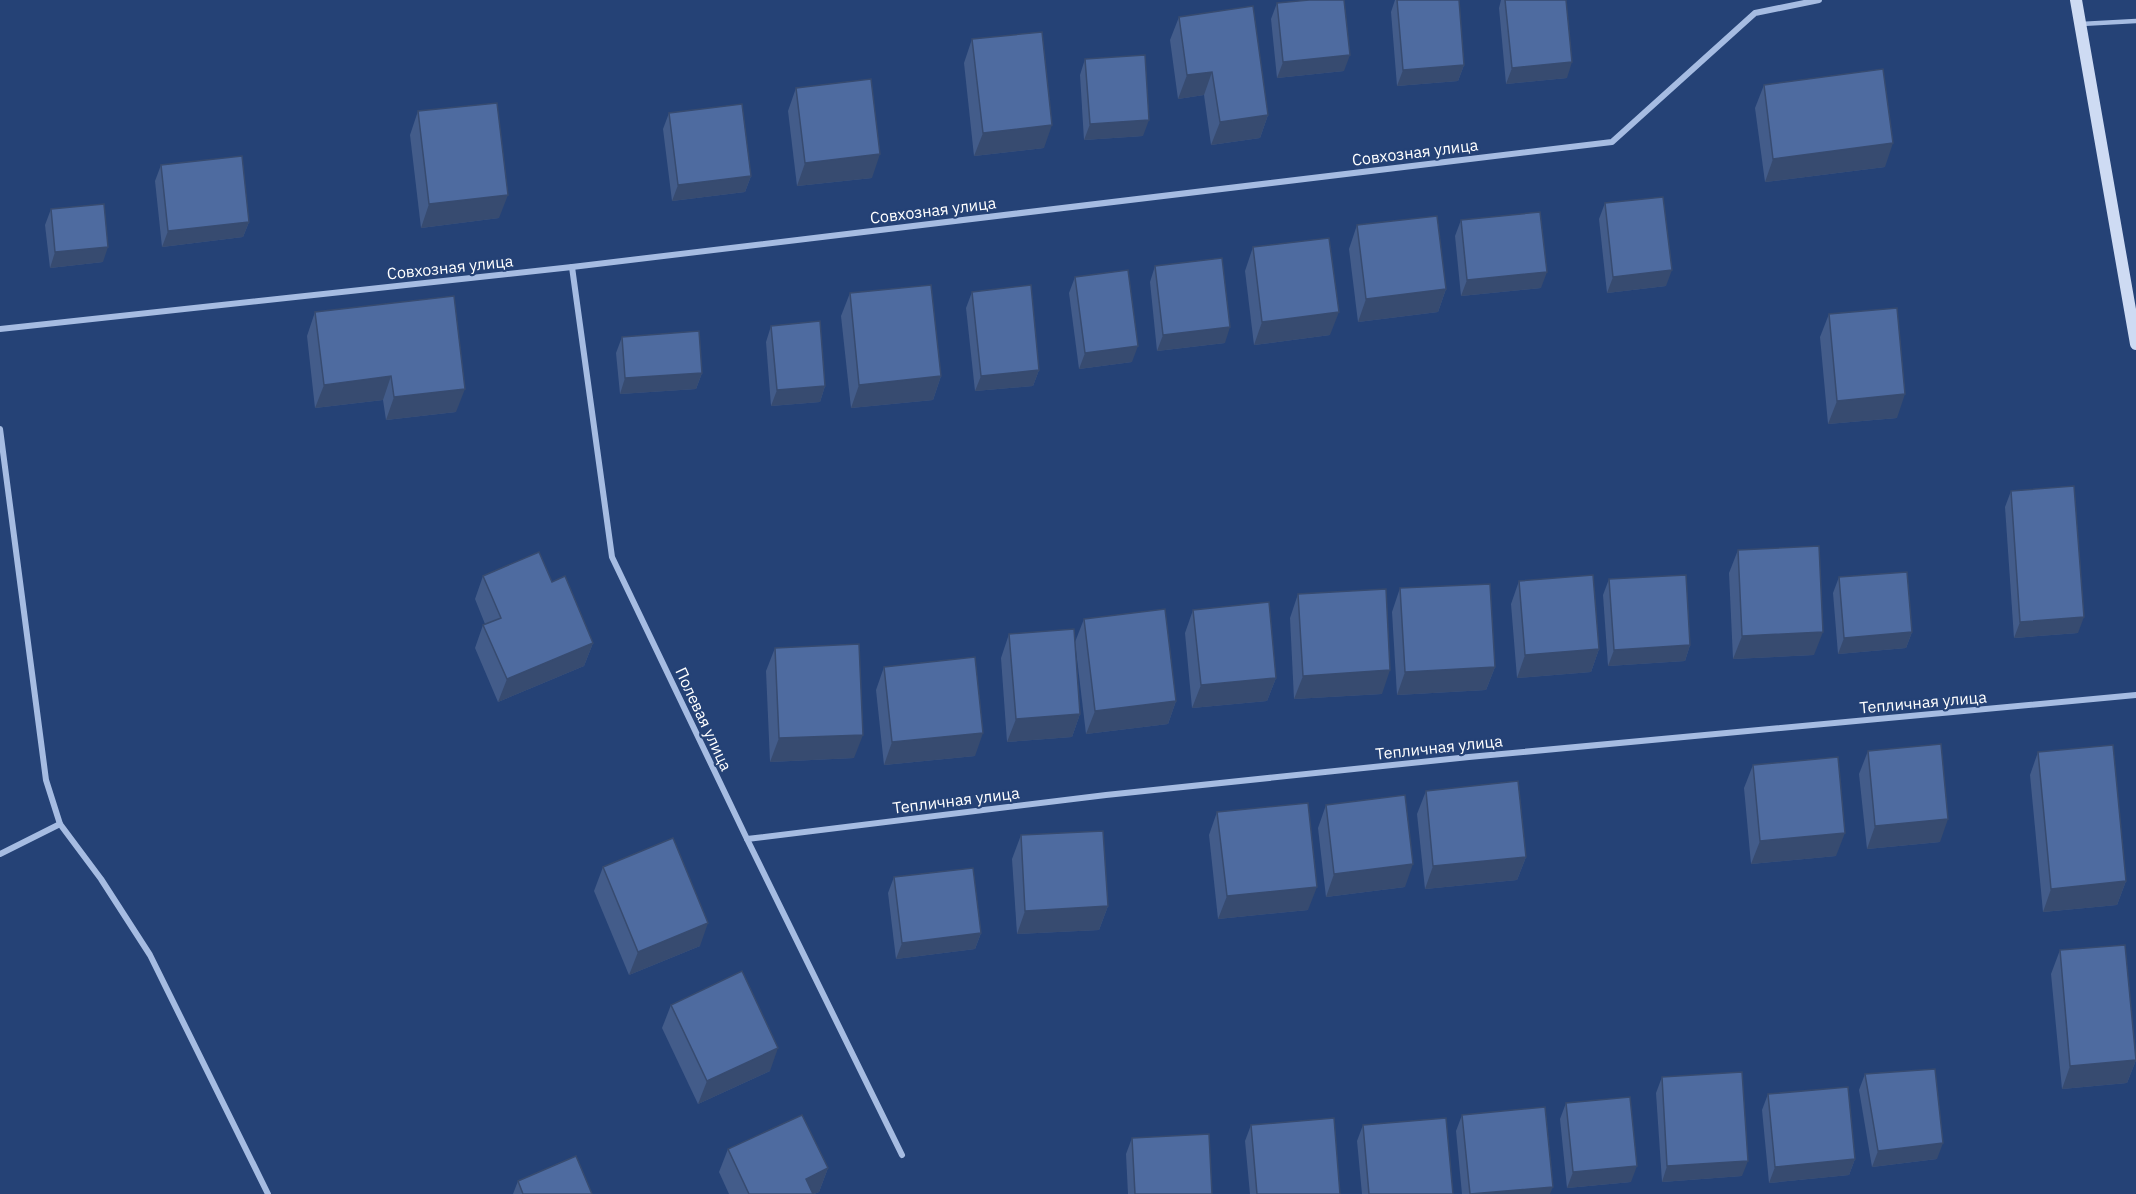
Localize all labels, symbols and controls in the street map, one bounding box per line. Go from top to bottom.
street label: Совхозная улица [1351,134,1480,170]
street label: Совхозная улица [869,192,998,228]
street label: Совхозная улица [386,250,515,284]
street label: Полевая улица [671,664,737,774]
street label: Тепличная улица [1859,686,1988,718]
street label: Тепличная улица [1374,730,1504,764]
street label: Тепличная улица [891,782,1021,818]

